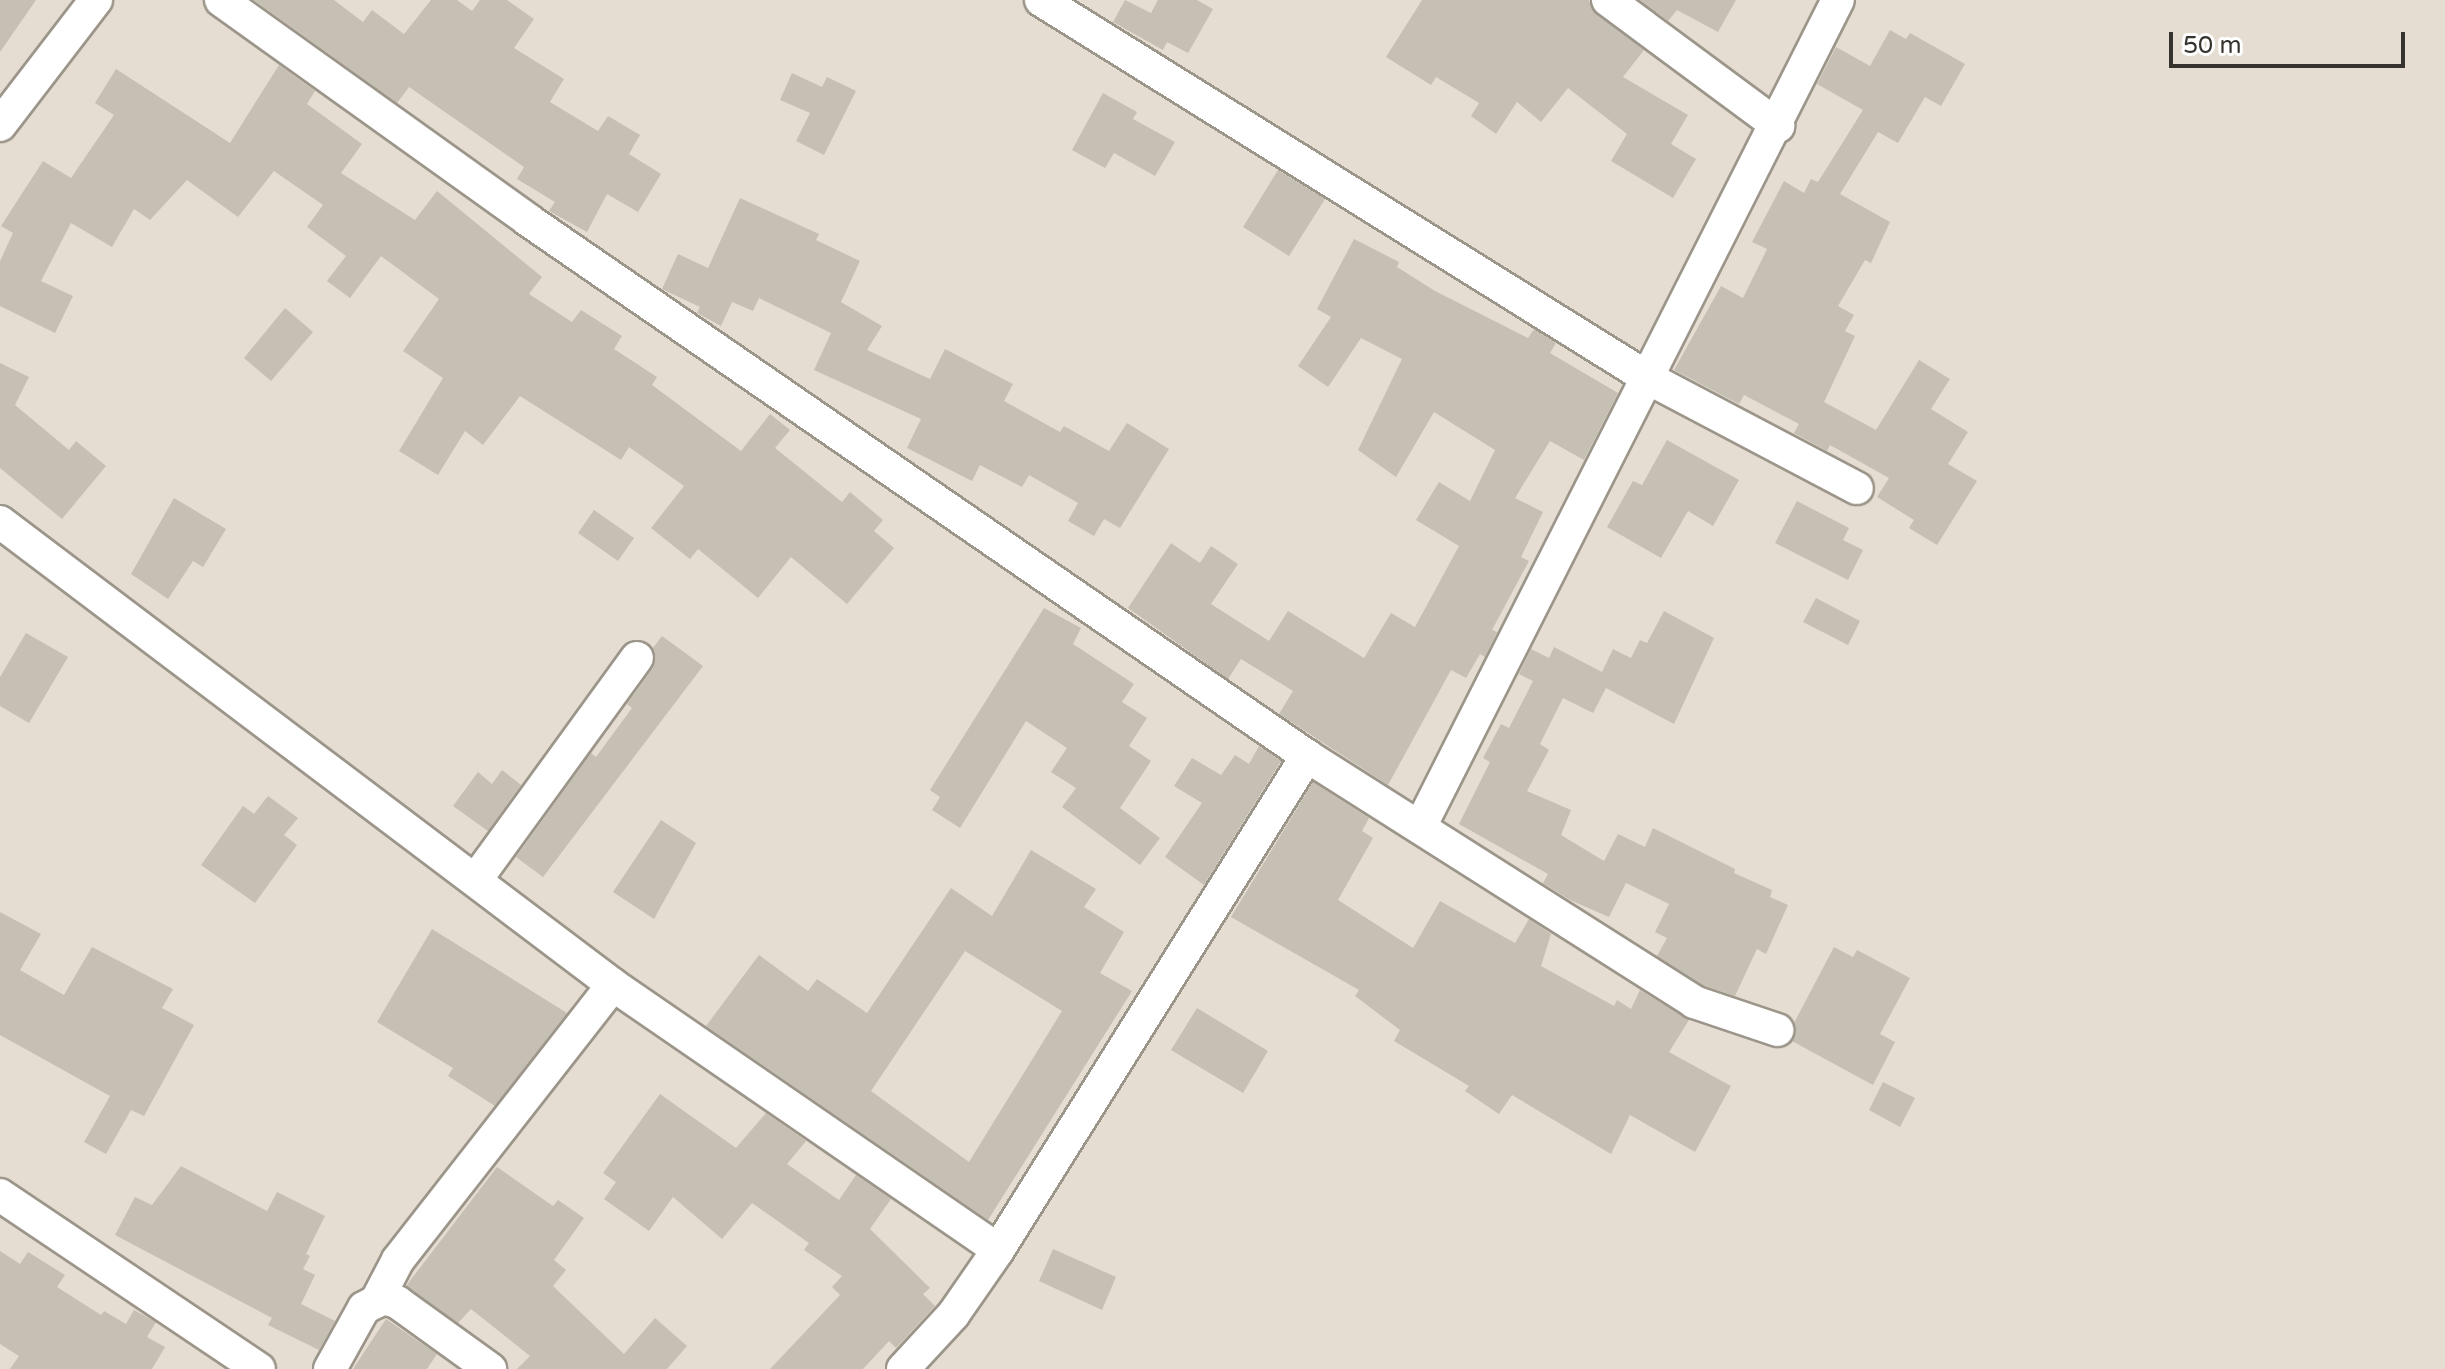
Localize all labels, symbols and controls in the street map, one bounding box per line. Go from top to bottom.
scale bar [2173,16,2409,66]
text: 50 m [2183,31,2241,60]

